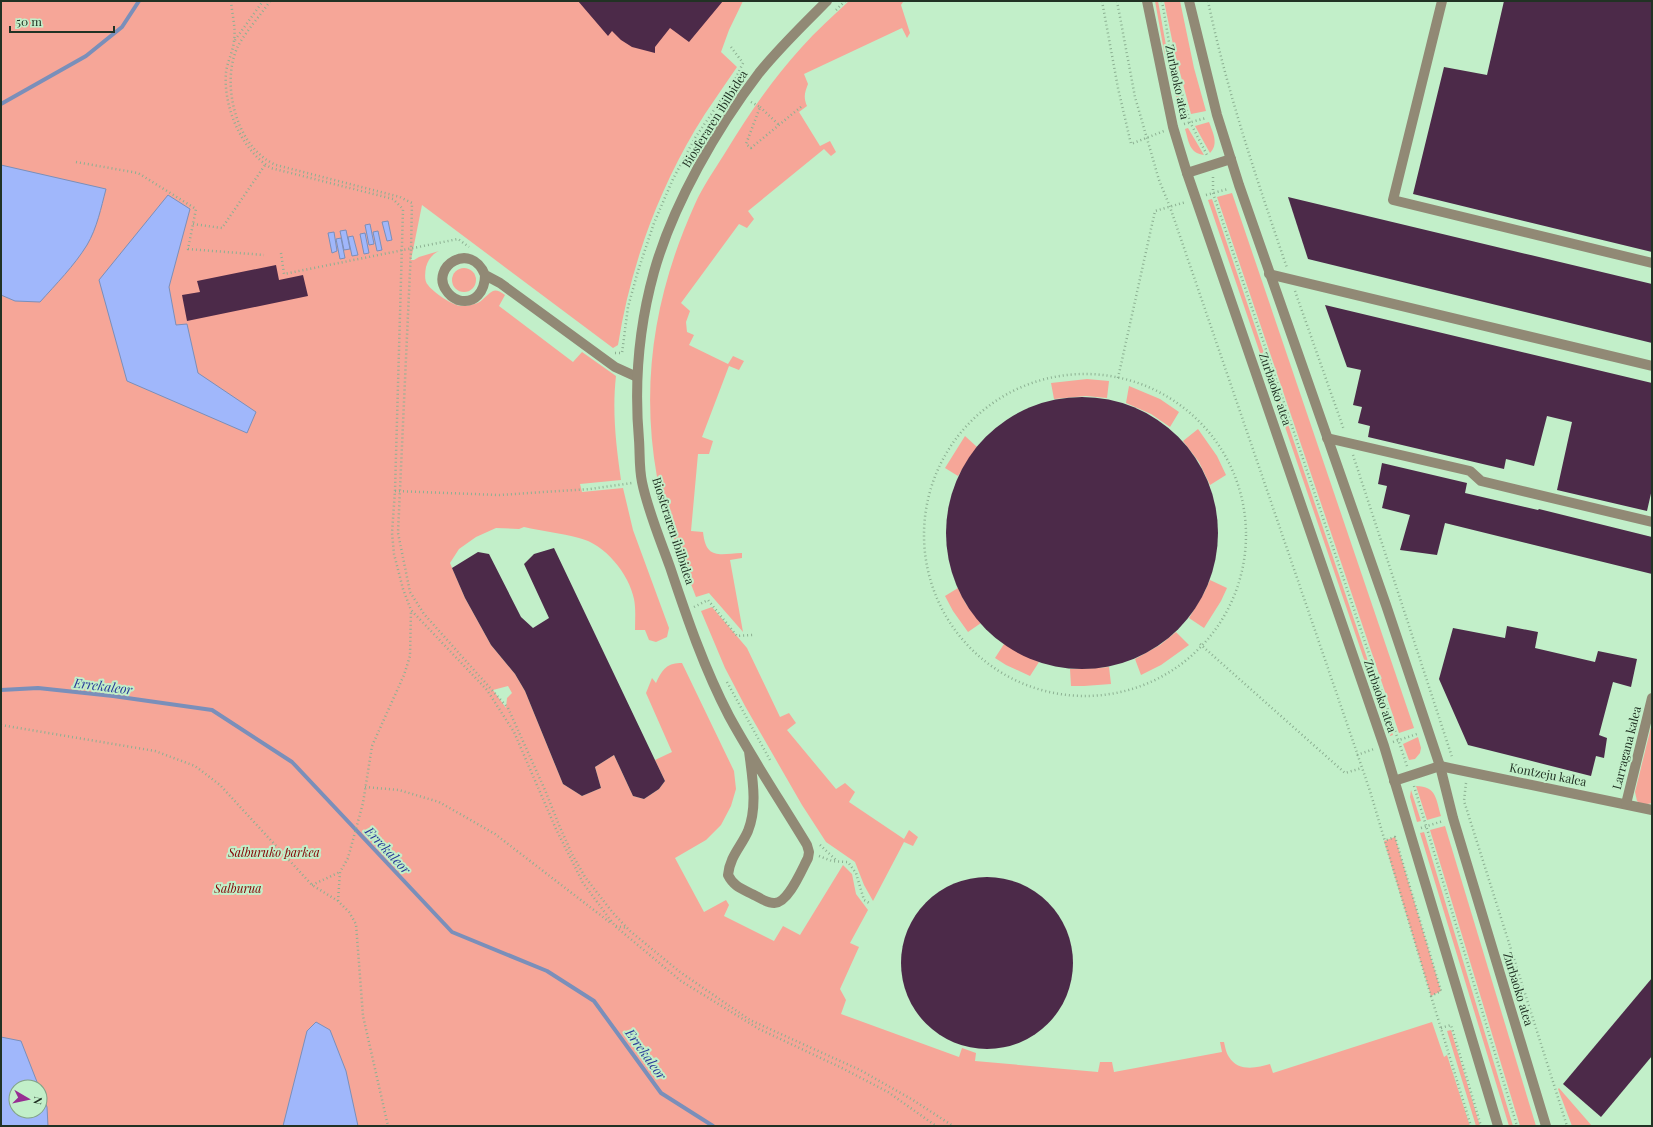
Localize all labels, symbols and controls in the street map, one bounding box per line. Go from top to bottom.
scale bar [10,8,114,34]
text: 50 m [16,13,42,29]
street label: Zurbaoko atea [1162,43,1194,121]
street label: Biosferaren ibilbidea [678,67,751,170]
street label: Zurbaoko atea [1256,350,1296,427]
street label: Biosferaren ibilbidea [649,475,699,586]
street label: Zurbaoko atea [1361,657,1401,734]
water label: Errekaleor [72,673,134,698]
street label: Larragana kalea [1608,704,1644,791]
street label: Kontzeju kalea [1508,759,1588,789]
water label: Errekaleor [361,822,415,877]
park label: Salburuko parkea [227,844,320,860]
park label: Salburua [213,880,262,896]
street label: Zurbaoko atea [1500,950,1538,1028]
water label: Errekaleor [622,1024,671,1083]
north arrow [8,1079,48,1119]
text: N [30,1096,46,1106]

